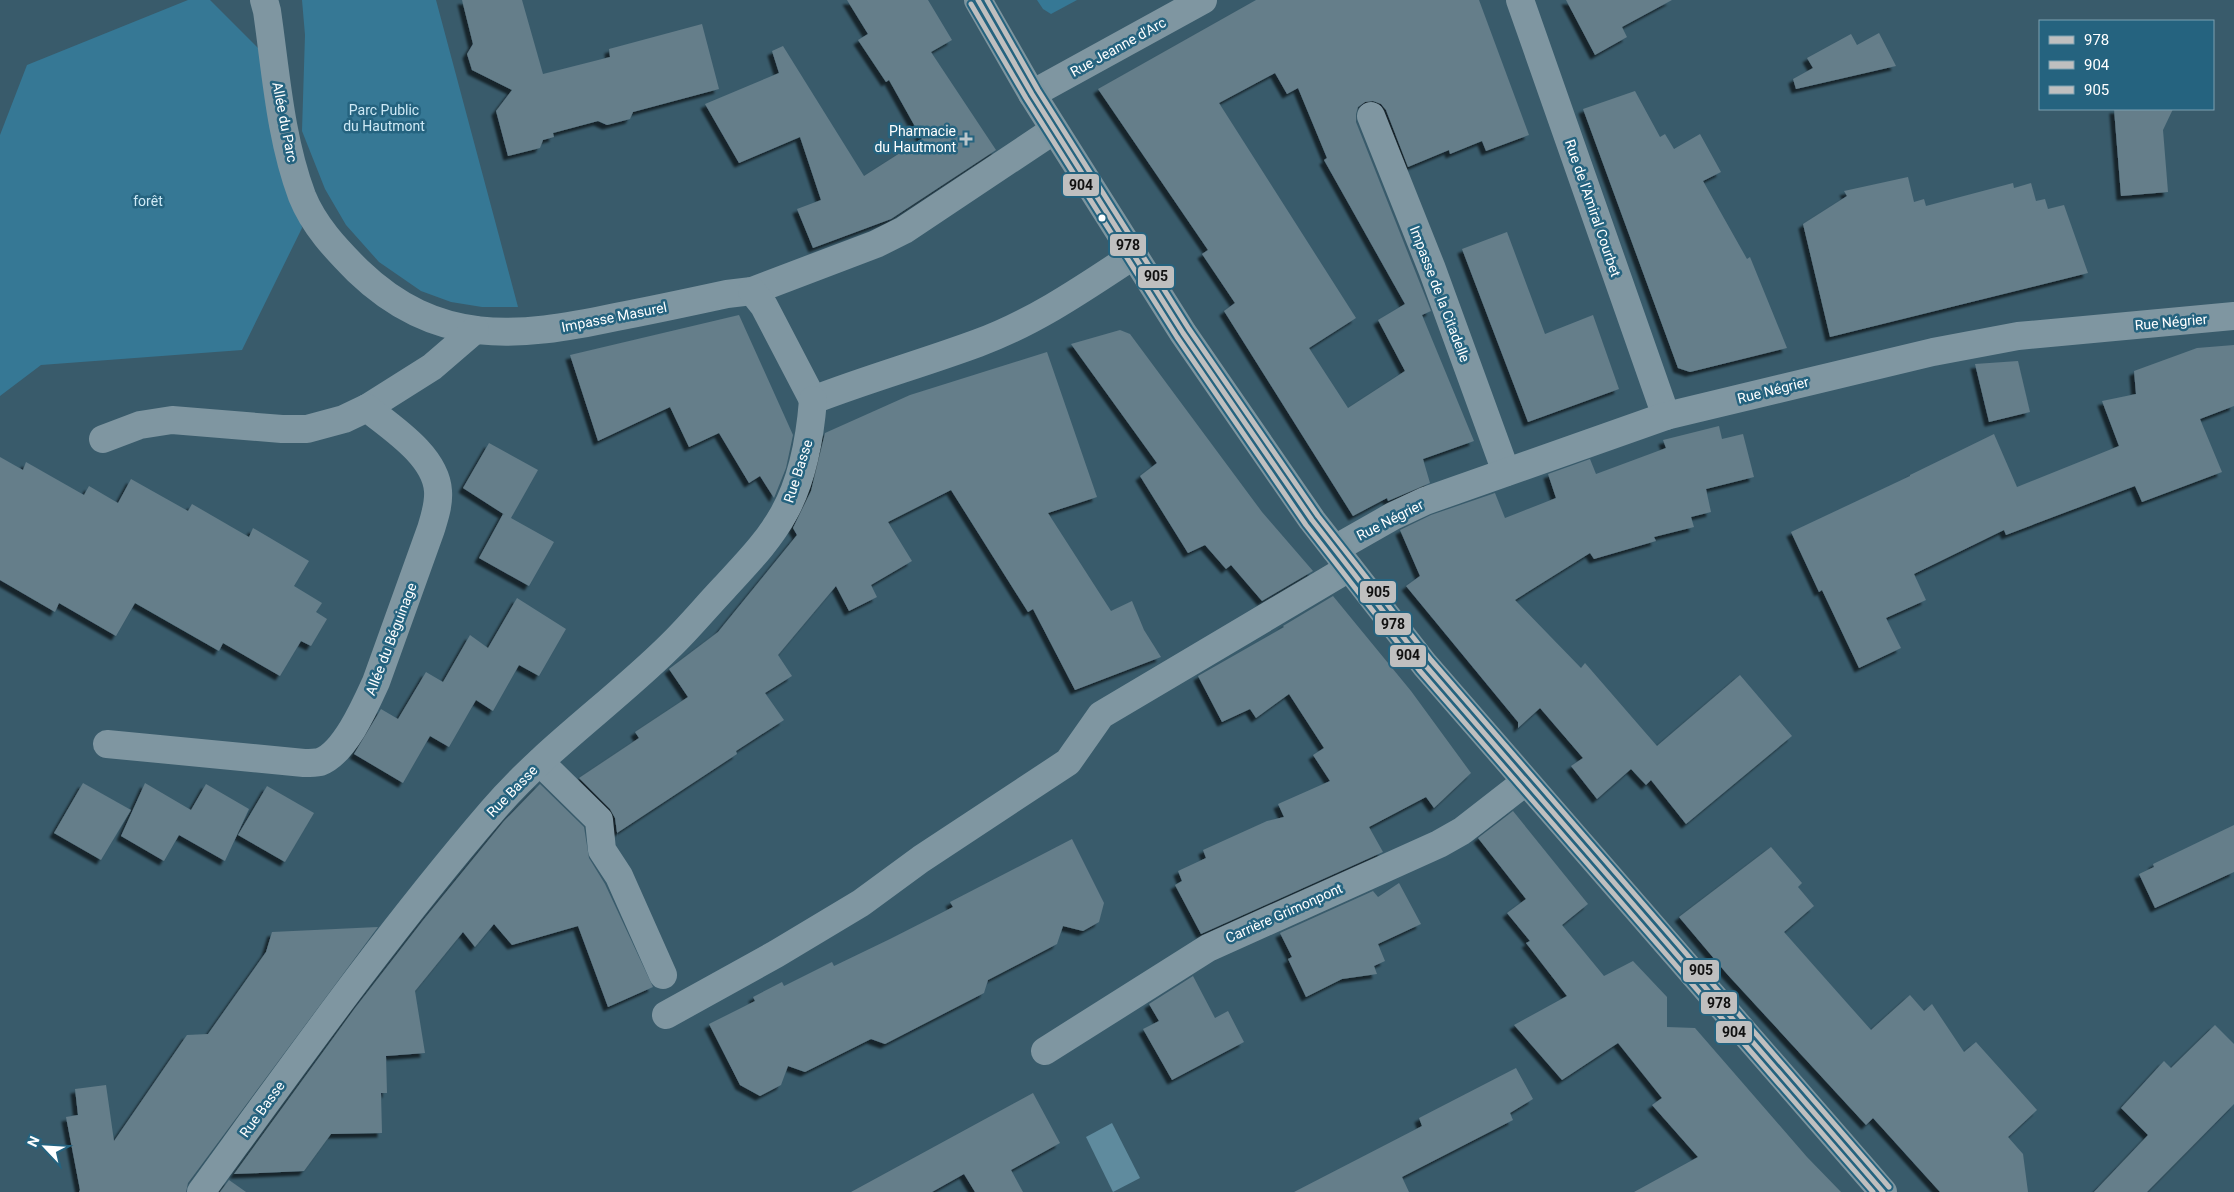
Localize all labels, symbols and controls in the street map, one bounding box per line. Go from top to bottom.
street label: Rue Jeanne d'Arc [1067,14,1169,80]
legend [2039,20,2214,110]
text: 978 [2084,31,2109,49]
text: 904 [2084,56,2110,74]
street label: Allée du Parc [269,80,301,164]
text: 905 [2084,81,2109,99]
park label: Parc Public du Hautmont [343,102,425,134]
place label: Pharmacie du Hautmont [874,123,956,155]
marker: Pharmacie du Hautmont [960,133,972,145]
street label: Rue de l'Amiral Courbet [1562,137,1624,279]
line badge: 904 [1062,173,1100,197]
text: 904 [1069,177,1093,193]
park label: forêt [133,193,163,209]
unlabelled marker [1097,213,1107,223]
street label: Impasse de la Citadelle [1407,224,1473,364]
line badge: 978 [1109,233,1147,257]
text: 978 [1116,237,1140,253]
line badge: 905 [1137,265,1175,289]
text: 905 [1144,268,1168,284]
street label: Impasse Masurel [560,299,668,335]
street label: Rue Négrier [2134,311,2208,333]
street label: Rue Négrier [1736,373,1811,407]
street label: Rue Basse [780,437,816,505]
street label: Rue Négrier [1354,496,1426,544]
line badge: 905 [1359,580,1397,604]
street label: Allée du Béguinage [362,581,420,697]
text: 905 [1366,584,1390,600]
line badge: 978 [1374,612,1412,636]
text: 978 [1381,616,1405,632]
line badge: 904 [1389,644,1427,668]
text: 904 [1396,647,1420,663]
street label: Rue Basse [484,762,540,820]
street label: Carrière Grimonpont [1223,880,1345,946]
line badge: 905 [1682,959,1720,983]
text: 905 [1689,962,1713,978]
line badge: 978 [1700,991,1738,1015]
text: 978 [1707,995,1731,1011]
line badge: 904 [1715,1020,1753,1044]
text: 904 [1722,1024,1746,1040]
street label: Rue Basse [236,1078,288,1140]
north arrow [20,1122,70,1172]
text: N [24,1134,43,1149]

